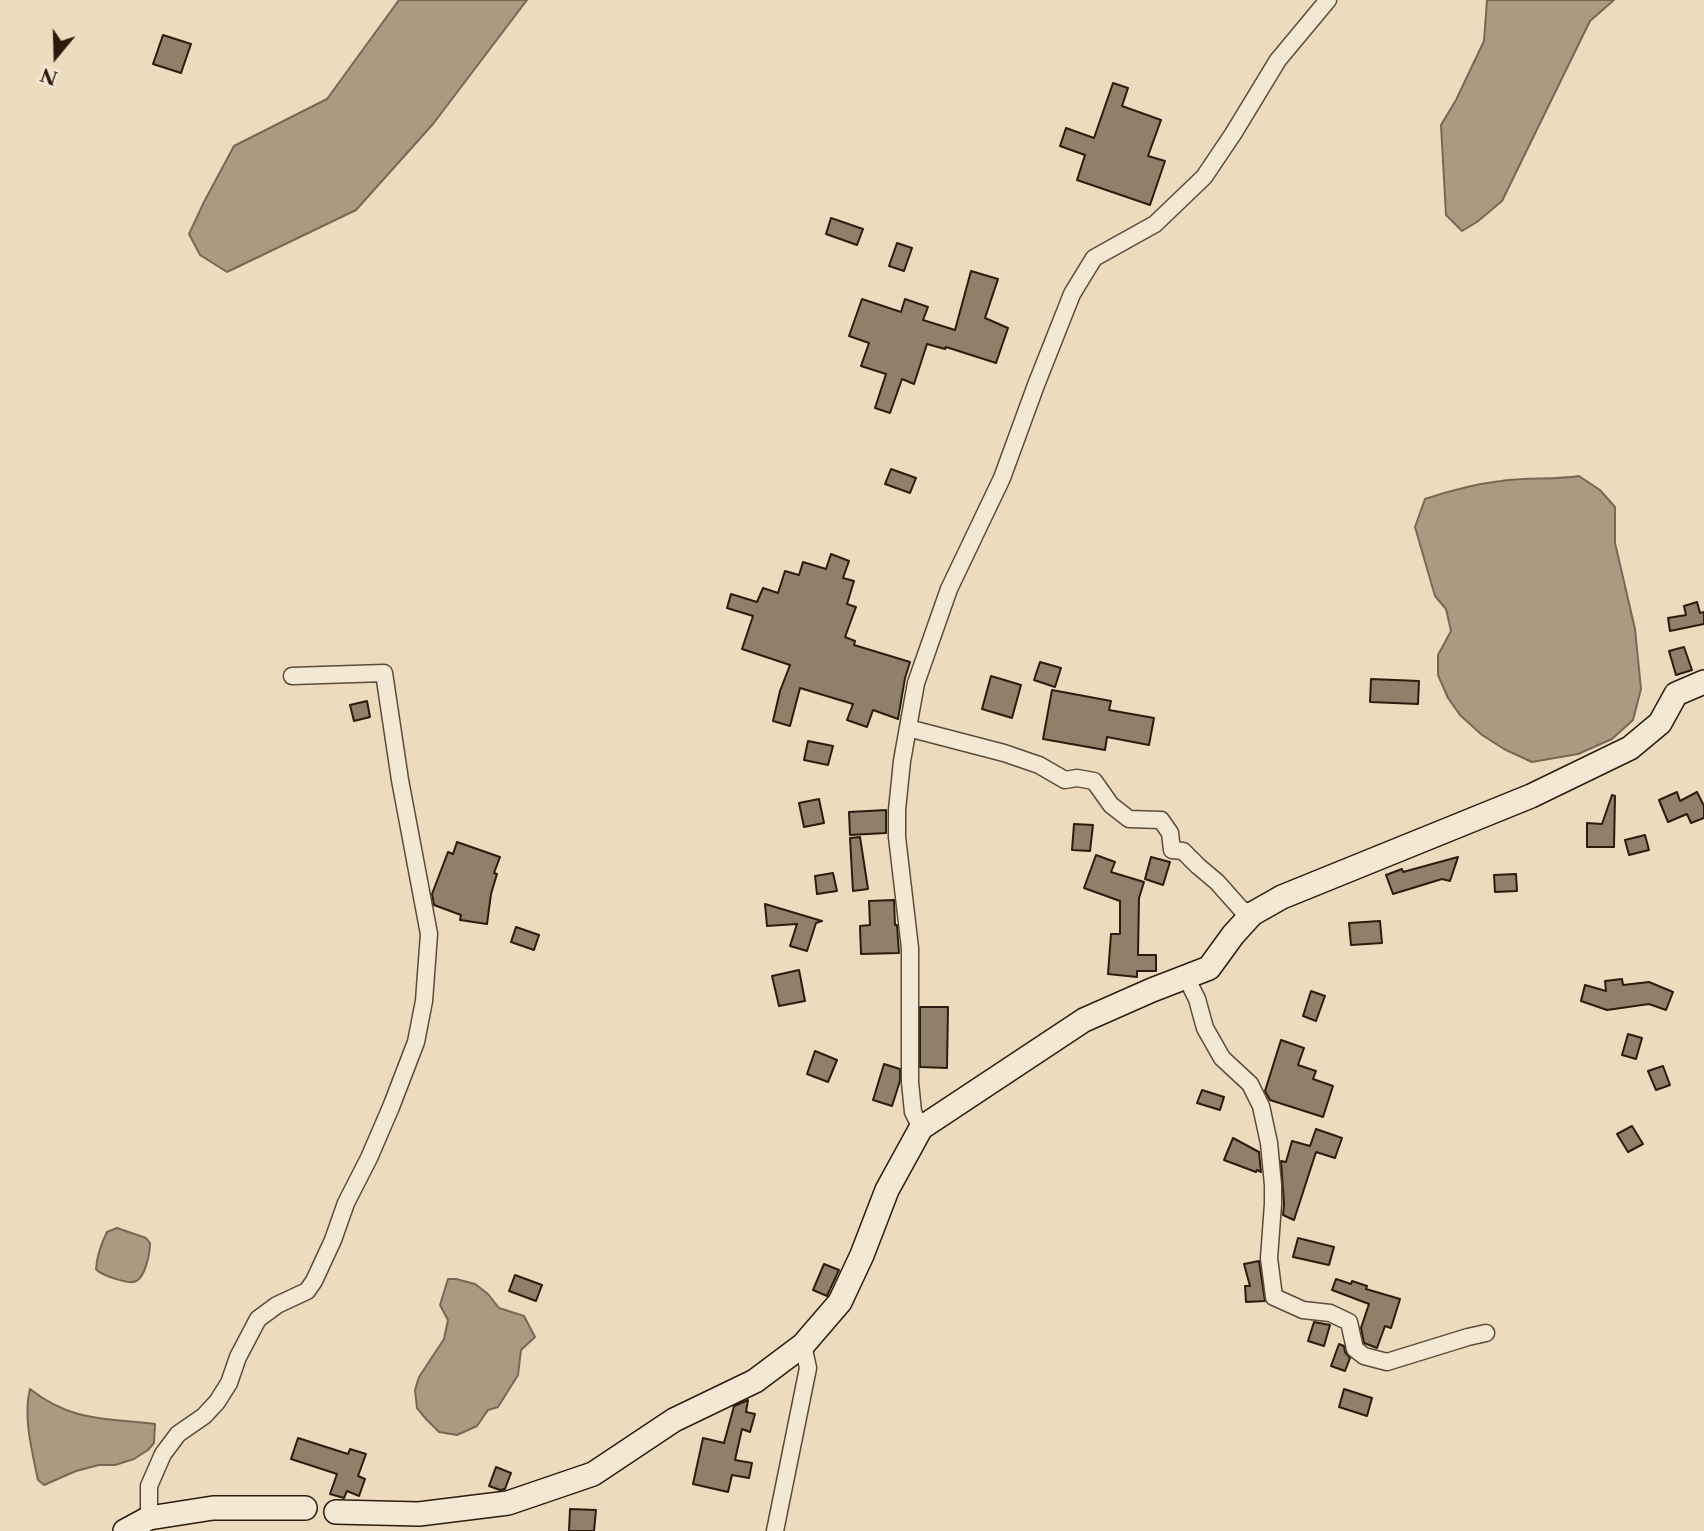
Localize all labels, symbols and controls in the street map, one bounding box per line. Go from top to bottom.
north arrow [21,21,91,91]
text: N [37,63,61,90]

